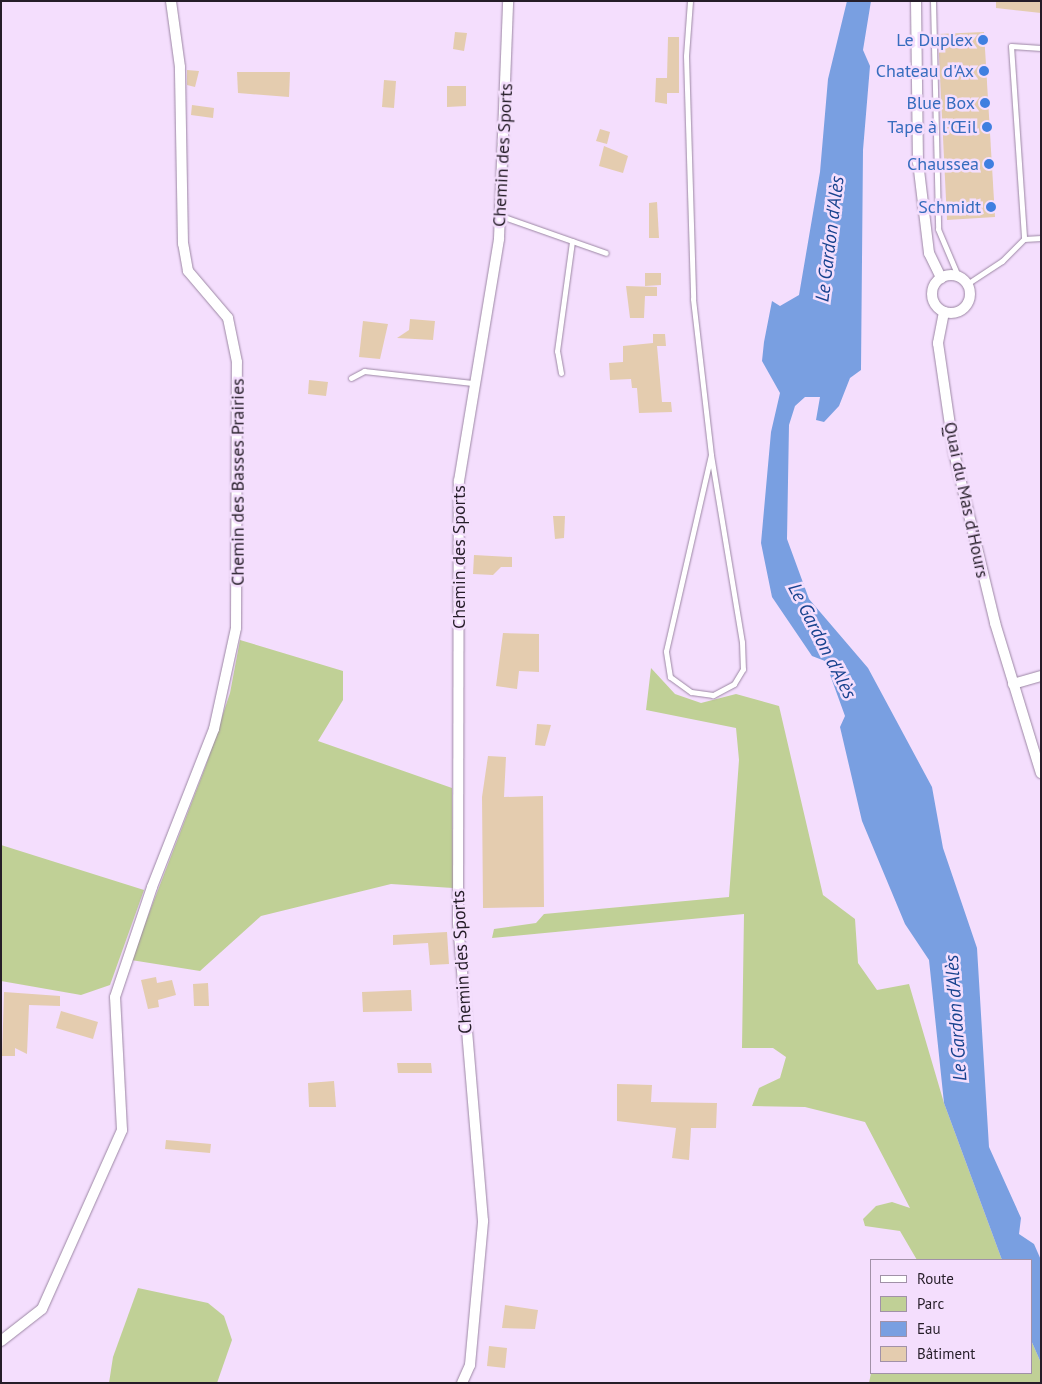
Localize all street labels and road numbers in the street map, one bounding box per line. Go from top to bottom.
street label: Chemin des Sports [488,83,518,227]
street label: Chemin des Basses Prairies [227,378,249,586]
street label: Quai du Mas d'Hours [939,420,993,580]
street label: Chemin des Sports [448,485,470,629]
street label: Chemin des Sports [447,890,477,1034]

